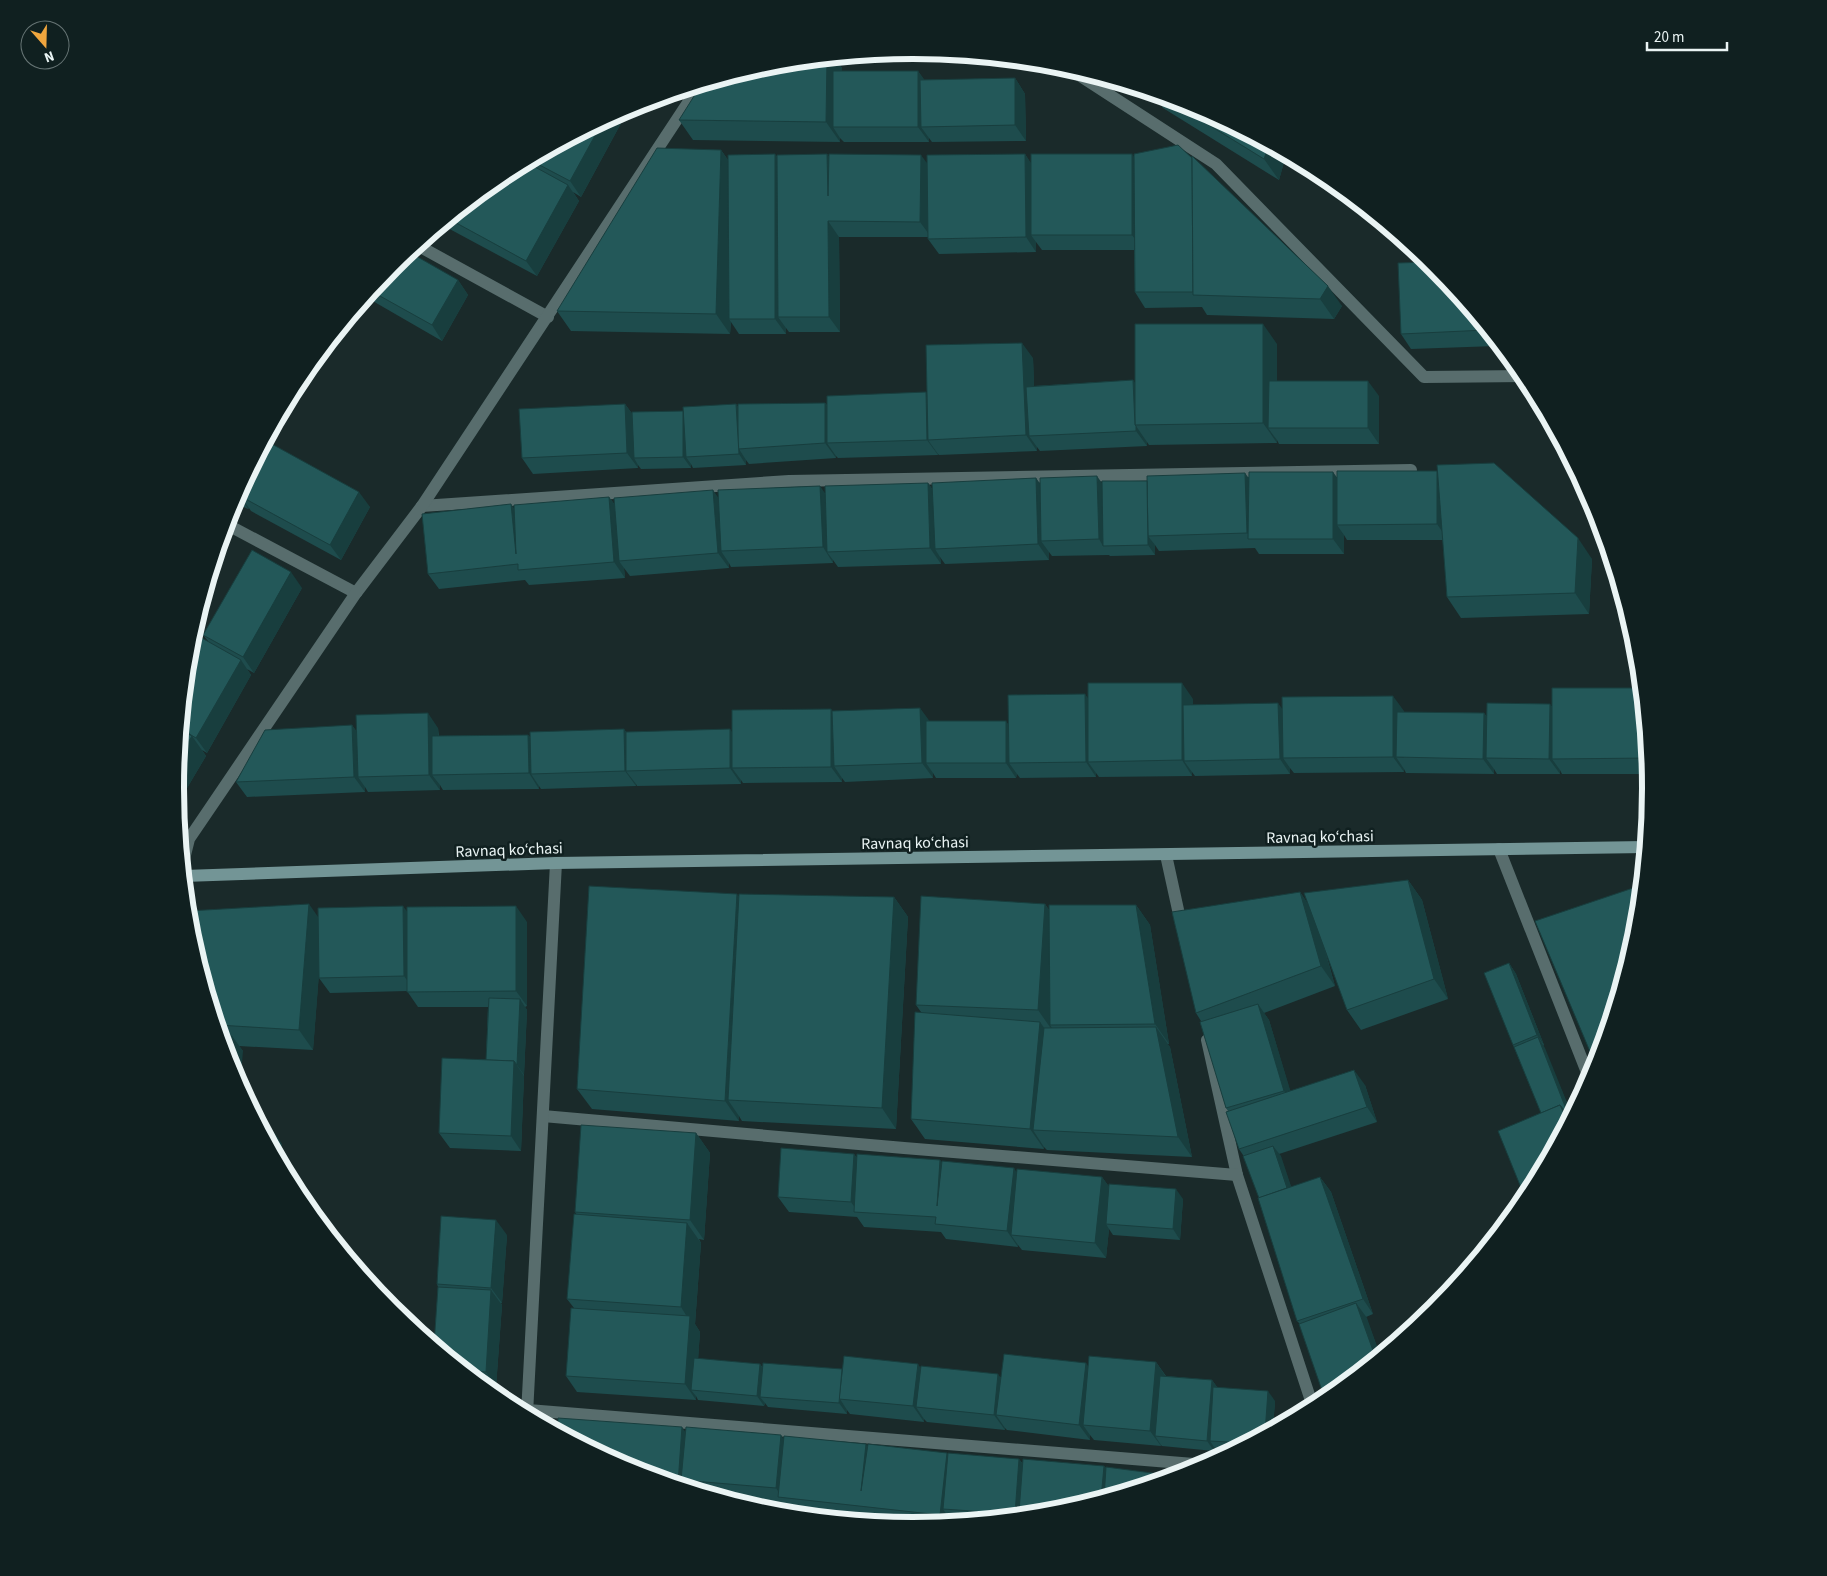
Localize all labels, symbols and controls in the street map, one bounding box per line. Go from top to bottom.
north arrow [20,20,70,70]
scale bar [1647,20,1727,52]
text: 20 m [1654,27,1684,48]
text: N [41,45,57,67]
street label: Ravnaq ko‘chasi [1266,825,1374,849]
street label: Ravnaq ko‘chasi [861,831,969,855]
street label: Ravnaq ko‘chasi [455,837,563,863]

